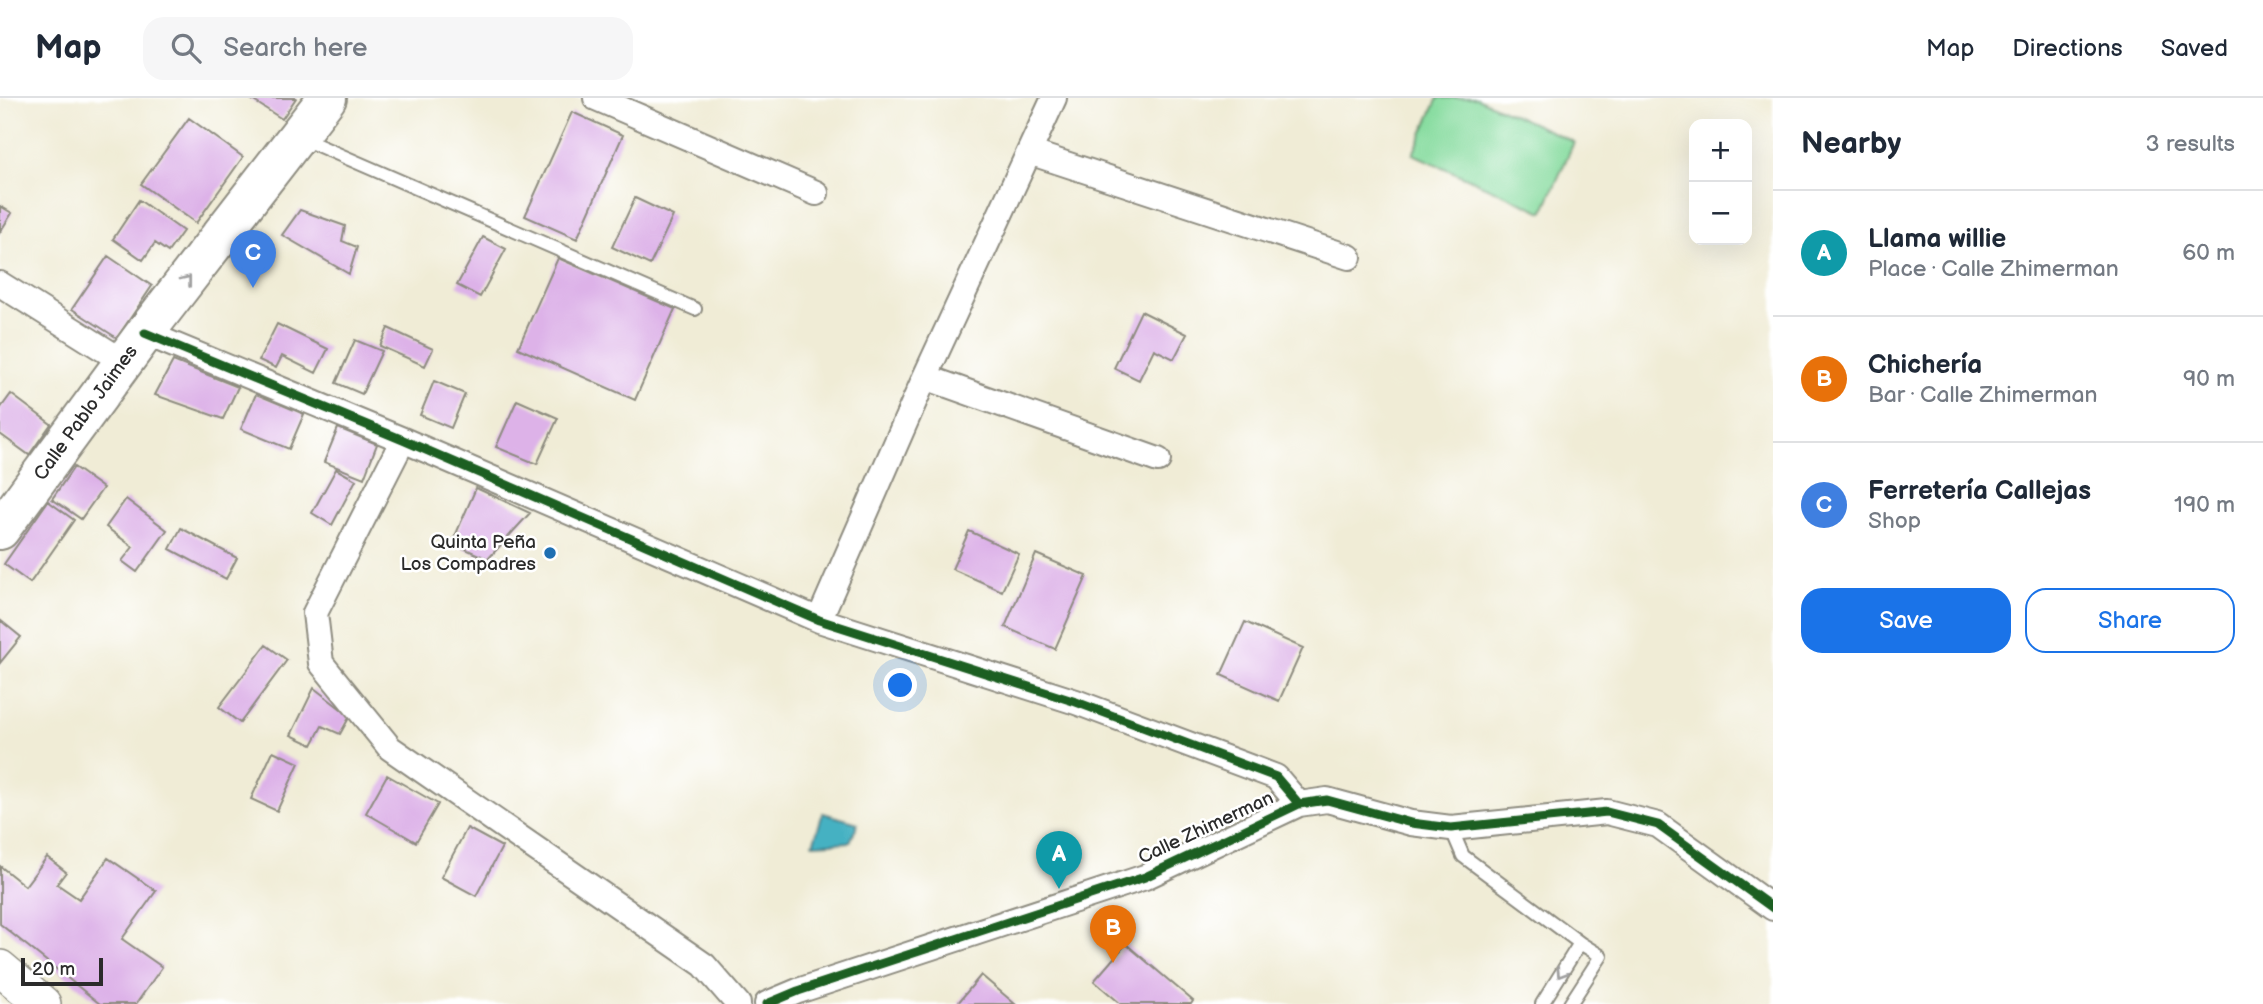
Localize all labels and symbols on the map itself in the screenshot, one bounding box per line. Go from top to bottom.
pin: C [230,230,276,288]
one-way arrow [178,275,191,287]
street label: Calle Pablo Jaimes [29,341,143,485]
place label: Quinta Peña Los Compadres [400,531,536,576]
marker: Quinta Peña Los Compadres [542,545,558,561]
your location [883,668,917,702]
street label: Calle Zhimerman [1135,787,1277,869]
pin: A [1036,831,1082,889]
pin: B [1090,905,1136,963]
scale bar [21,955,103,987]
one-way arrow [1556,966,1569,979]

